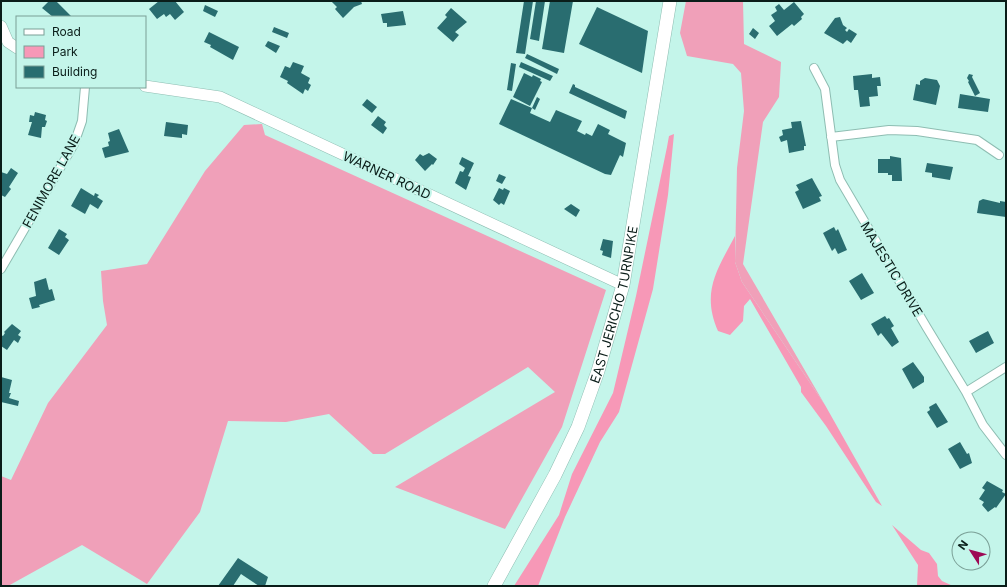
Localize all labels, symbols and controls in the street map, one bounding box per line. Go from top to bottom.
legend [16,16,146,88]
text: Road [52,24,81,39]
text: Park [52,44,78,59]
text: Building [52,64,97,79]
street label: FENIMORE LANE [19,132,83,230]
street label: WARNER ROAD [340,148,434,202]
street label: MAJESTIC DRIVE [857,219,927,319]
street label: EAST JERICHO TURNPIKE [586,225,641,385]
north arrow [951,531,991,571]
text: N [955,538,971,553]

